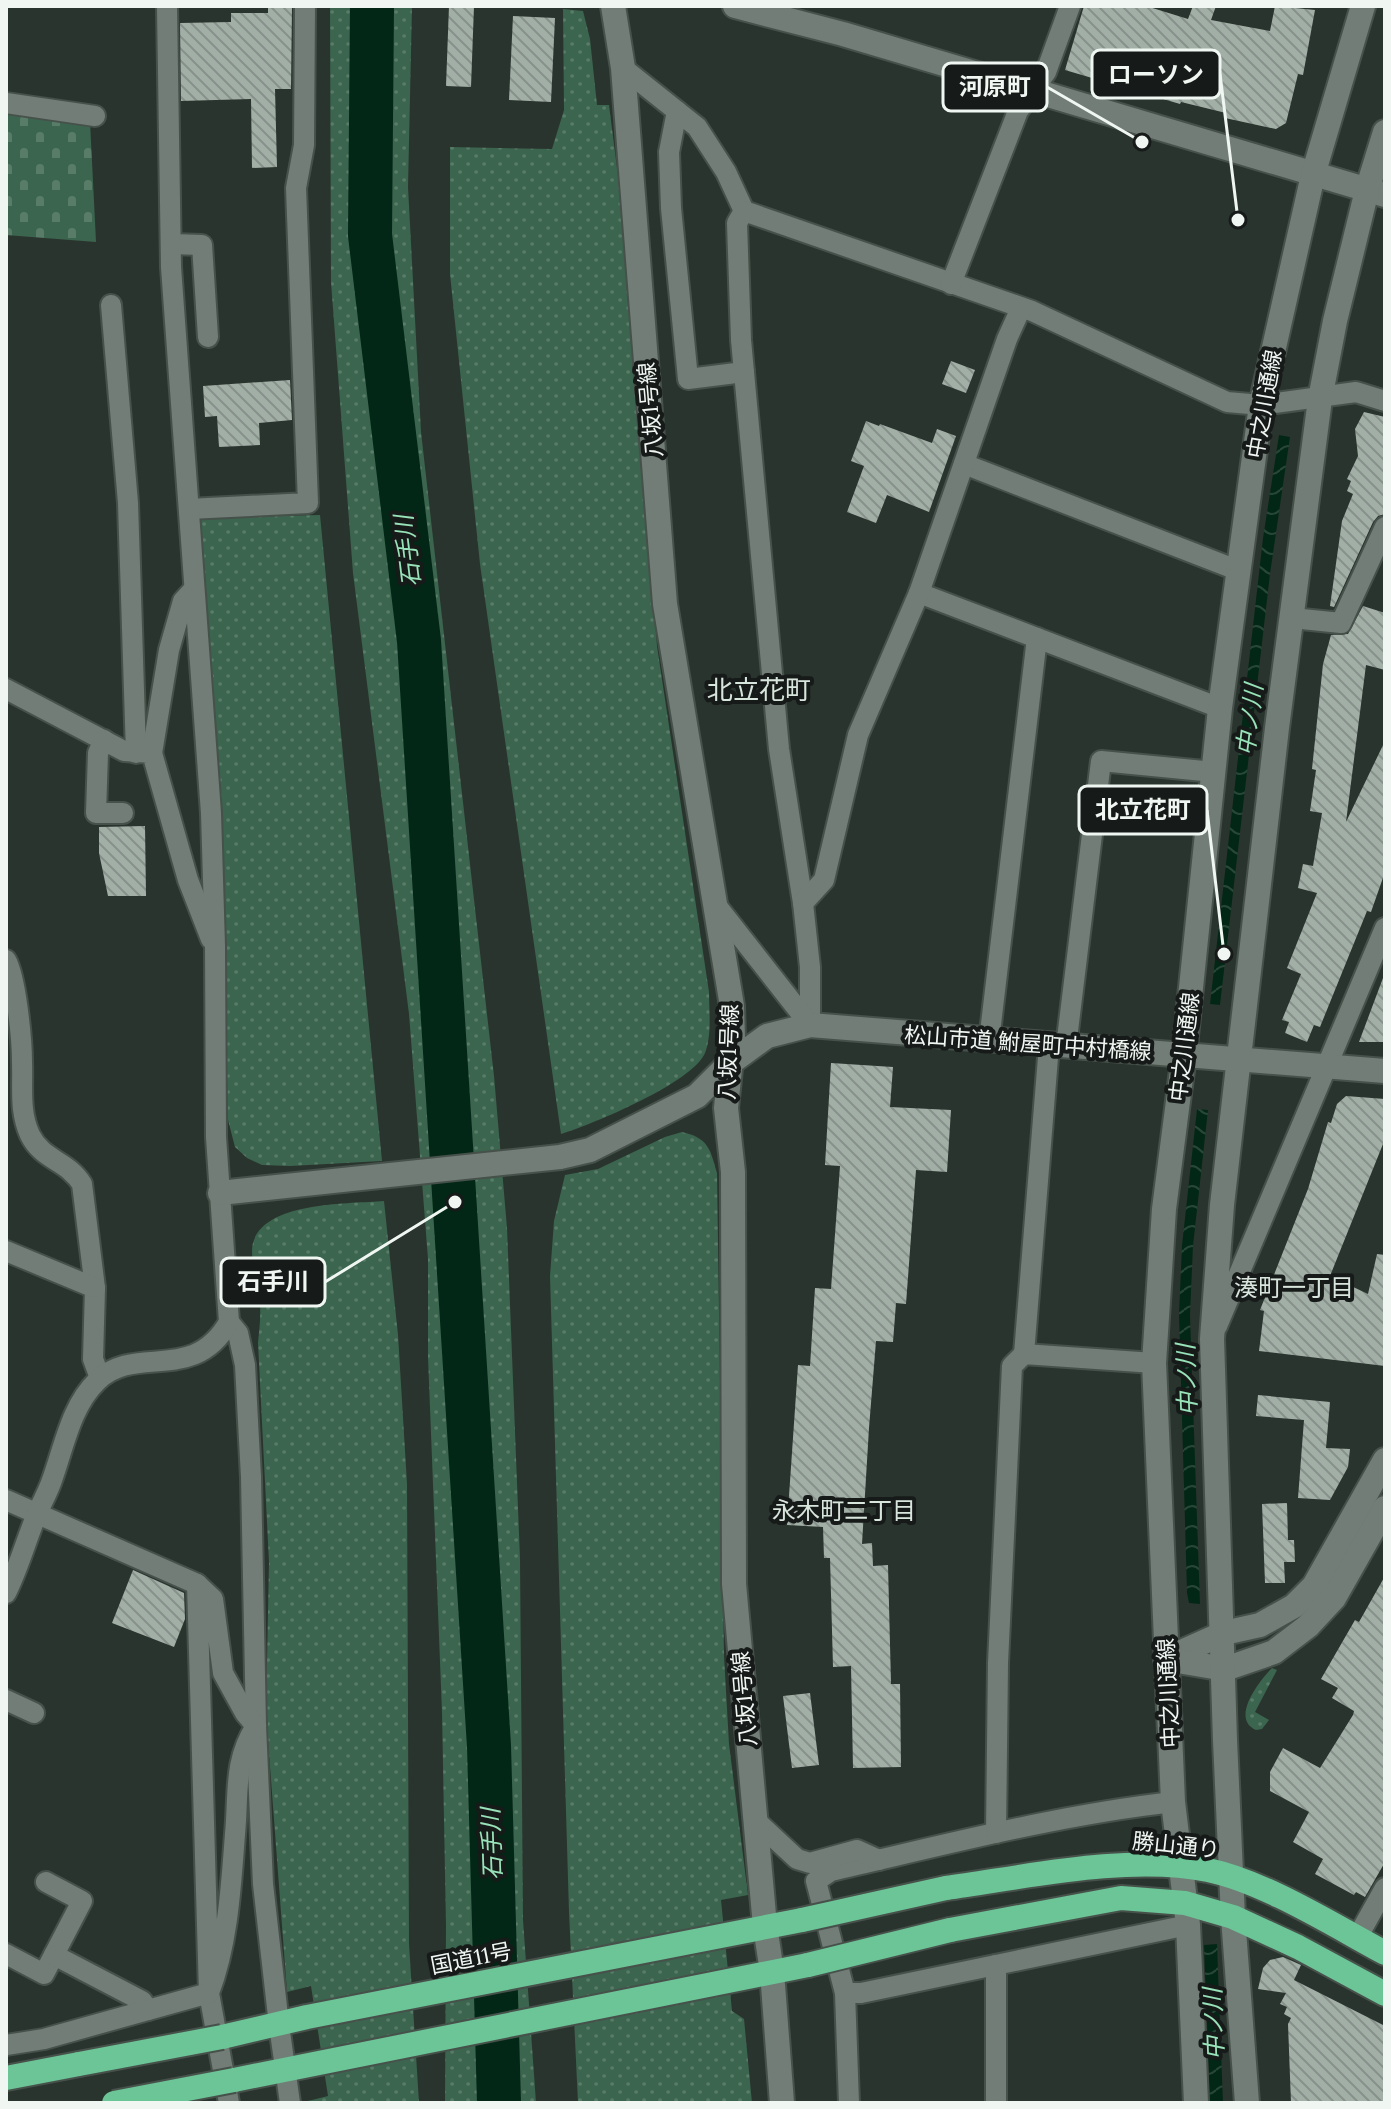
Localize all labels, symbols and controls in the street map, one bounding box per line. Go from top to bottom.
callout: ローソン [1092,50,1220,98]
text: ローソン [1108,59,1204,90]
callout: 河原町 [943,63,1047,111]
text: 河原町 [959,71,1031,102]
street label: 中之川通線 [1241,347,1287,461]
street label: 八坂1号線 [632,361,668,459]
water label: 石手川 [387,510,427,589]
district label: 北立花町 [707,673,811,706]
water label: 中ノ川 [1230,679,1270,758]
callout: 北立花町 [1079,786,1207,834]
text: 北立花町 [1095,794,1191,825]
street label: 中之川通線 [1163,991,1205,1103]
street label: 八坂1号線 [712,1004,744,1100]
street label: 松山市道 鮒屋町中村橋線 [903,1020,1153,1066]
callout: 石手川 [221,1258,325,1306]
text: 石手川 [237,1266,309,1297]
district label: 湊町一丁目 [1234,1272,1354,1303]
water label: 中ノ川 [1170,1341,1203,1417]
district label: 永木町二丁目 [772,1495,916,1526]
street label: 中之川通線 [1151,1637,1185,1749]
street label: 八坂1号線 [726,1650,762,1748]
water label: 石手川 [475,1805,508,1881]
street label: 勝山通り [1131,1826,1221,1864]
street label: 国道11号 [428,1936,514,1980]
water label: 中ノ川 [1197,1985,1230,2061]

